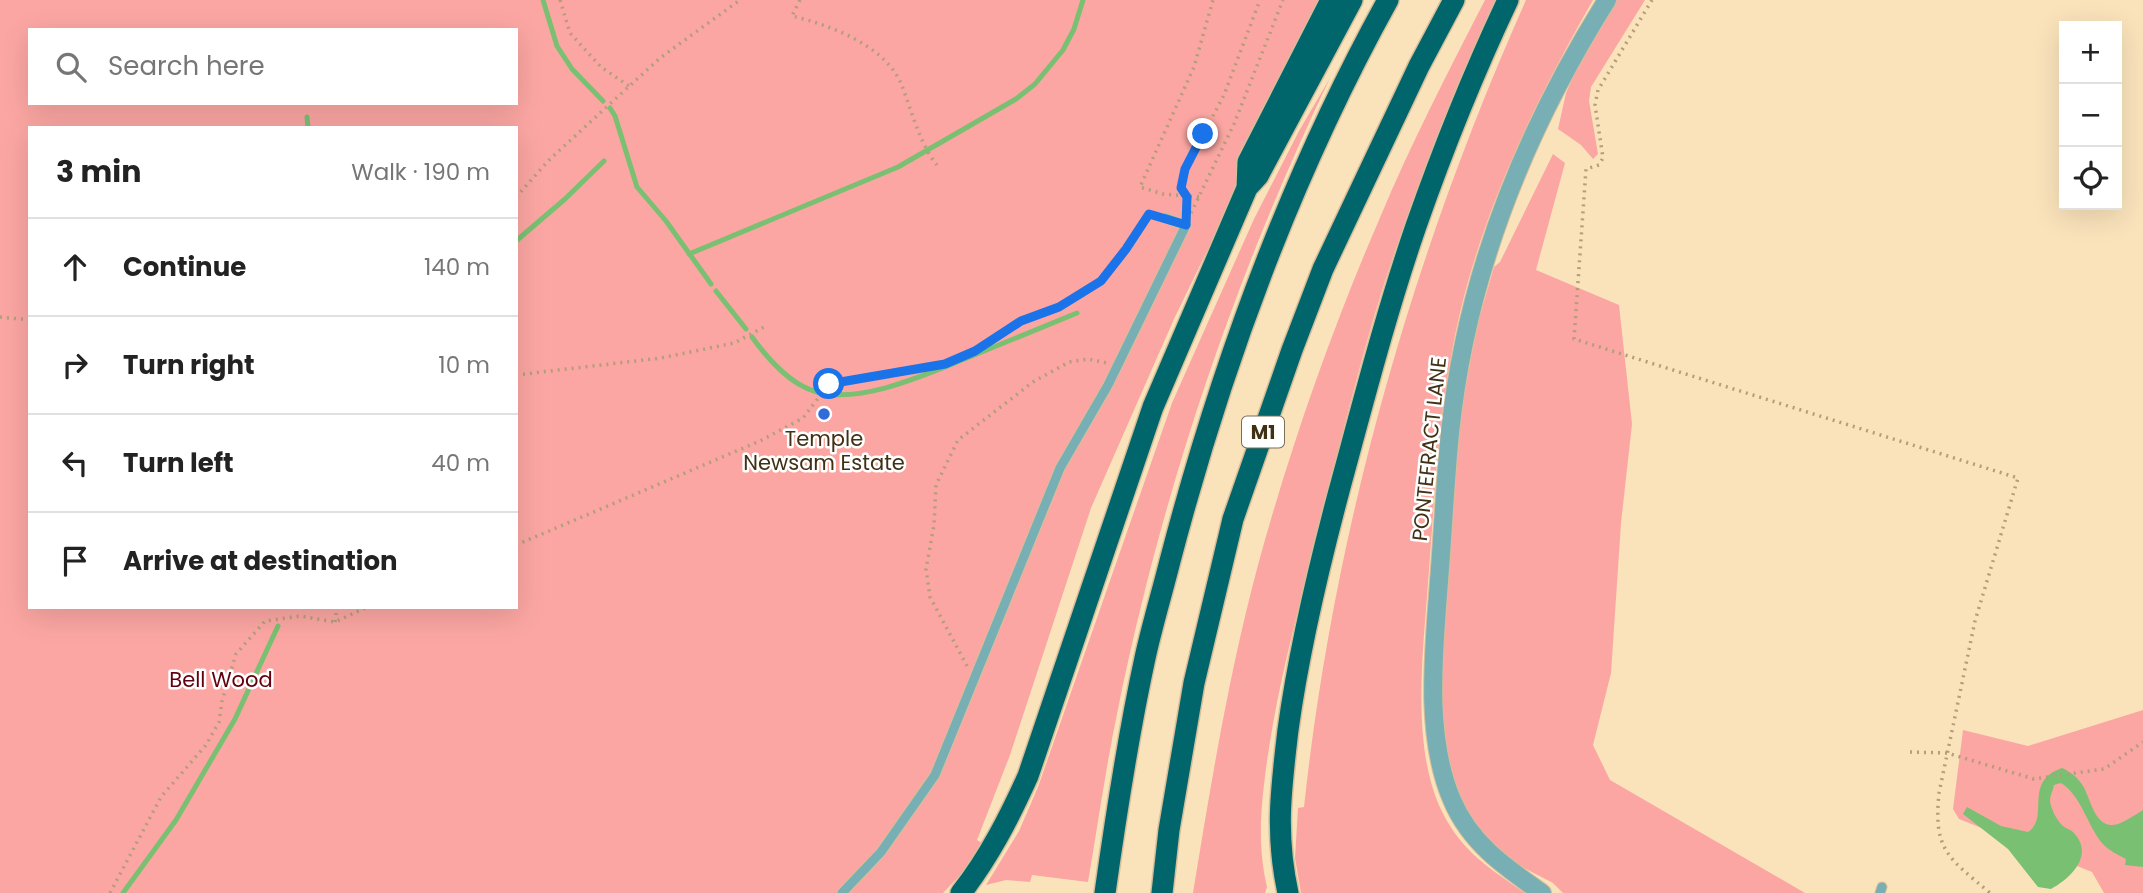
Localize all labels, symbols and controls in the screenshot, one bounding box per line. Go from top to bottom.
map controls [2059,21,2122,210]
button: + [2059,21,2122,84]
search box [28,28,518,105]
icon: search [52,48,90,86]
text: Search here [108,48,265,84]
button: − [2059,84,2122,147]
route end [1187,118,1218,149]
button: locate [2059,147,2122,210]
text: 3 min [56,150,141,193]
text: Walk · 190 m [351,156,490,188]
icon: ahead [56,248,94,286]
text: Continue [123,249,246,285]
text: 140 m [424,251,490,283]
icon: right [56,346,94,384]
text: Turn right [123,347,255,383]
text: 10 m [438,349,490,381]
street label: PONTEFRACT LANE [1405,355,1453,543]
route start [813,368,844,399]
marker: Temple Newsam Estate [816,406,832,422]
road number: M1 [1242,416,1284,448]
place label: Temple Newsam Estate [743,424,905,477]
icon: left [56,444,94,482]
text: Turn left [123,445,234,481]
text: 40 m [431,447,490,479]
icon: arrive [56,542,94,580]
text: Arrive at destination [123,543,398,579]
park label: Bell Wood [169,665,273,694]

